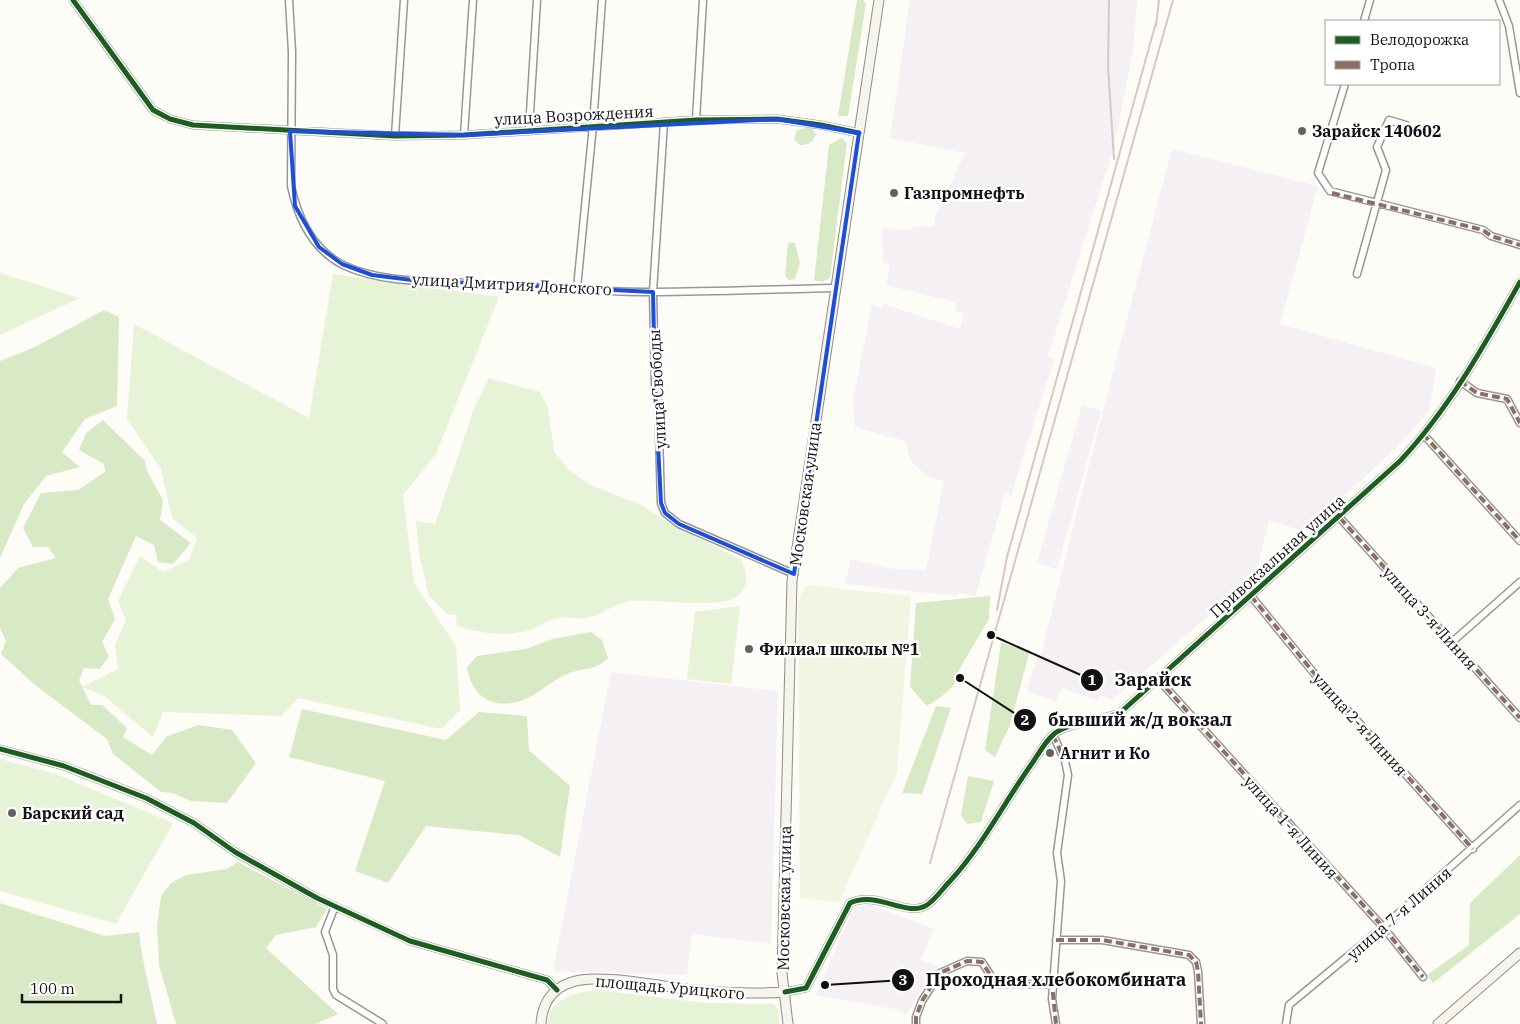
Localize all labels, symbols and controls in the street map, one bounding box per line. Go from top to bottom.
legend [1325,20,1500,85]
text: Велодорожка [1370,30,1469,49]
text: Тропа [1370,55,1415,74]
street label: улица Возрождения [494,101,654,129]
place label: Зарайск 140602 [1312,121,1442,141]
marker: Зарайск 140602 [1296,125,1308,137]
place label: Газпромнефть [904,183,1025,203]
marker: Газпромнефть [888,187,900,199]
street label: улица Дмитрия Донского [412,269,612,299]
street label: улица Свободы [644,328,670,449]
street label: Московская улица [785,420,825,567]
street label: Привокзальная улица [1205,490,1349,622]
street label: улица 3-я Линия [1378,562,1482,674]
place label: Филиал школы №1 [759,639,919,659]
marker: Филиал школы №1 [743,643,755,655]
callout: Зарайск [1080,664,1202,697]
text: Зарайск [1115,668,1191,691]
street label: улица 2-я Линия [1308,668,1412,780]
text: 1 [1087,670,1097,689]
callout: бывший ж/д вокзал [1013,704,1242,737]
text: бывший ж/д вокзал [1048,708,1232,731]
text: 2 [1020,710,1030,729]
place label: Агнит и Ко [1060,743,1150,763]
marker: Агнит и Ко [1044,747,1056,759]
street label: улица 1-я Линия [1239,771,1343,883]
place label: Барский сад [22,803,125,823]
marker: Барский сад [6,807,18,819]
street label: Московская улица [773,825,795,971]
street label: улица 7-я Линия [1343,862,1455,964]
callout: Проходная хлебокомбината [891,963,1196,996]
text: Проходная хлебокомбината [926,968,1186,991]
text: 3 [898,970,908,989]
street label: площадь Урицкого [594,971,746,1003]
scale bar [22,972,121,1004]
text: 100 m [30,979,75,998]

